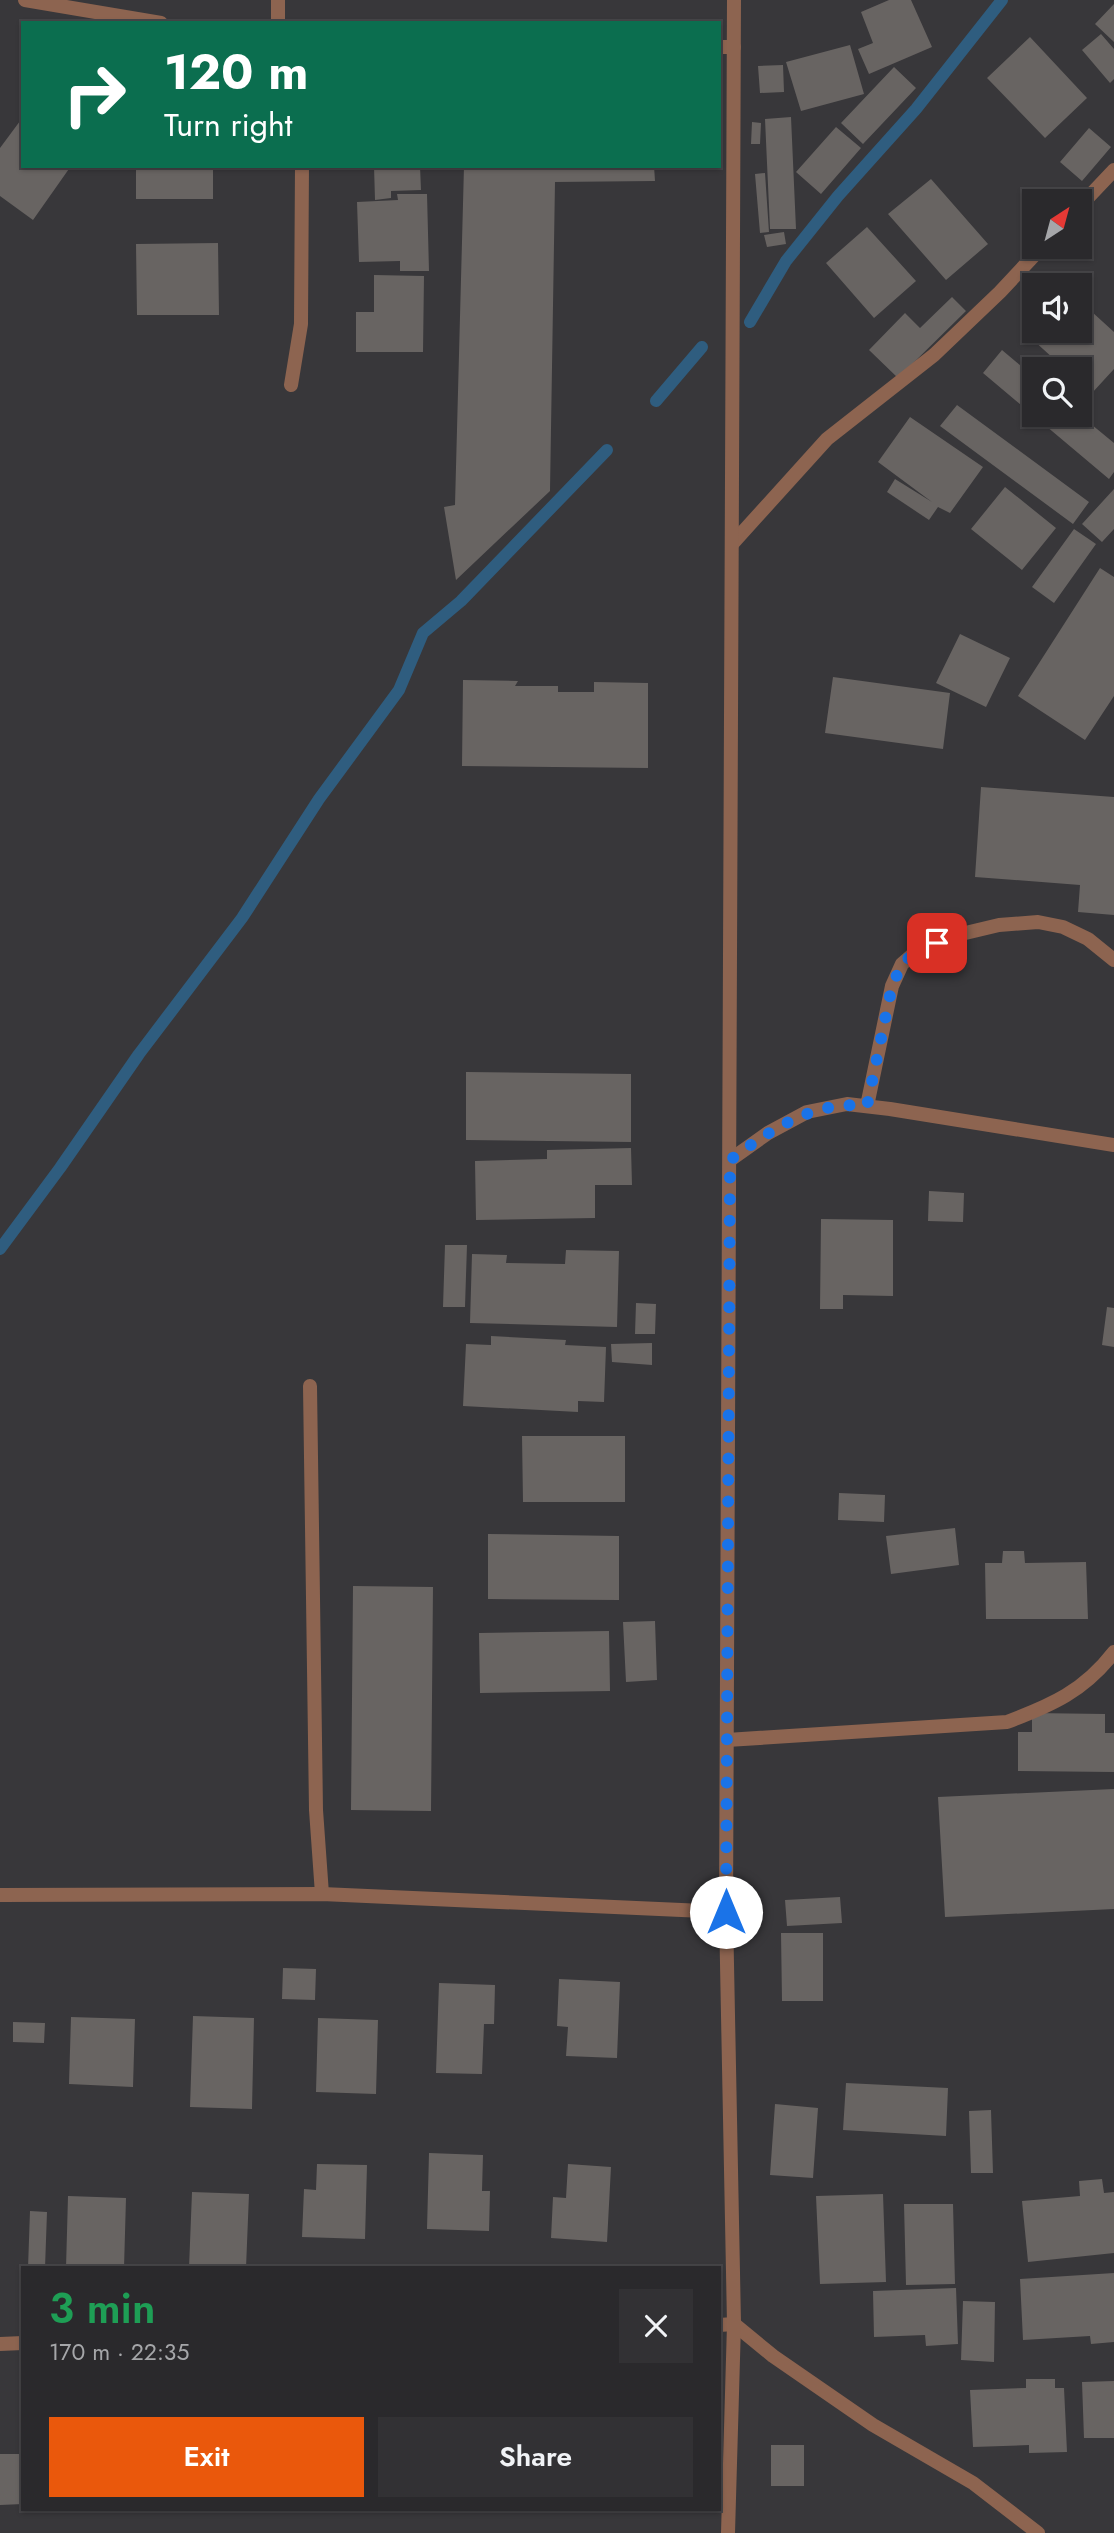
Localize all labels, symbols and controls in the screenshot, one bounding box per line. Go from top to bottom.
text: 120 m [164,37,308,107]
icon: right [49,49,140,140]
text: Turn right [164,102,293,148]
north arrow [1022,189,1092,259]
map controls [1022,189,1092,427]
button: sound [1022,273,1092,343]
button: search [1022,357,1092,427]
pin [907,913,967,973]
icon: arrive [918,924,956,962]
position arrow [689,1875,763,1949]
text: 3 min [49,2278,155,2339]
button: close [619,2289,693,2363]
text: 170 m · 22:35 [49,2335,189,2369]
button: Exit [49,2417,364,2497]
button: Share [378,2417,693,2497]

